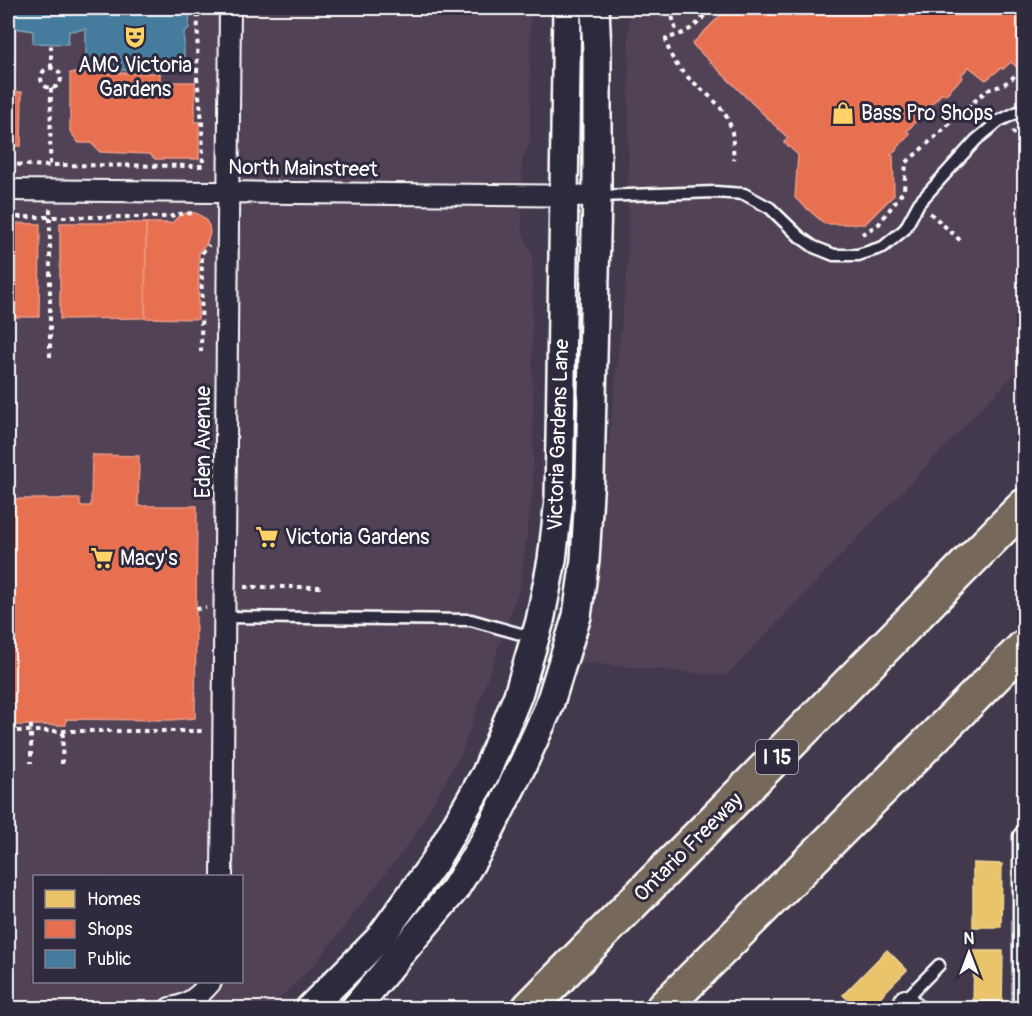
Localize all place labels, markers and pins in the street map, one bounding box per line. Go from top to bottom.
theatre icon: AMC Victoria Gardens [122,24,148,50]
place label: AMC Victoria Gardens [78,52,192,103]
shop icon: Bass Pro Shops [830,100,856,126]
place label: Bass Pro Shops [861,100,994,127]
supermarket icon: Victoria Gardens [254,524,280,550]
place label: Victoria Gardens [285,524,430,551]
supermarket icon: Macy's [89,545,115,571]
place label: Macy's [120,545,178,572]

